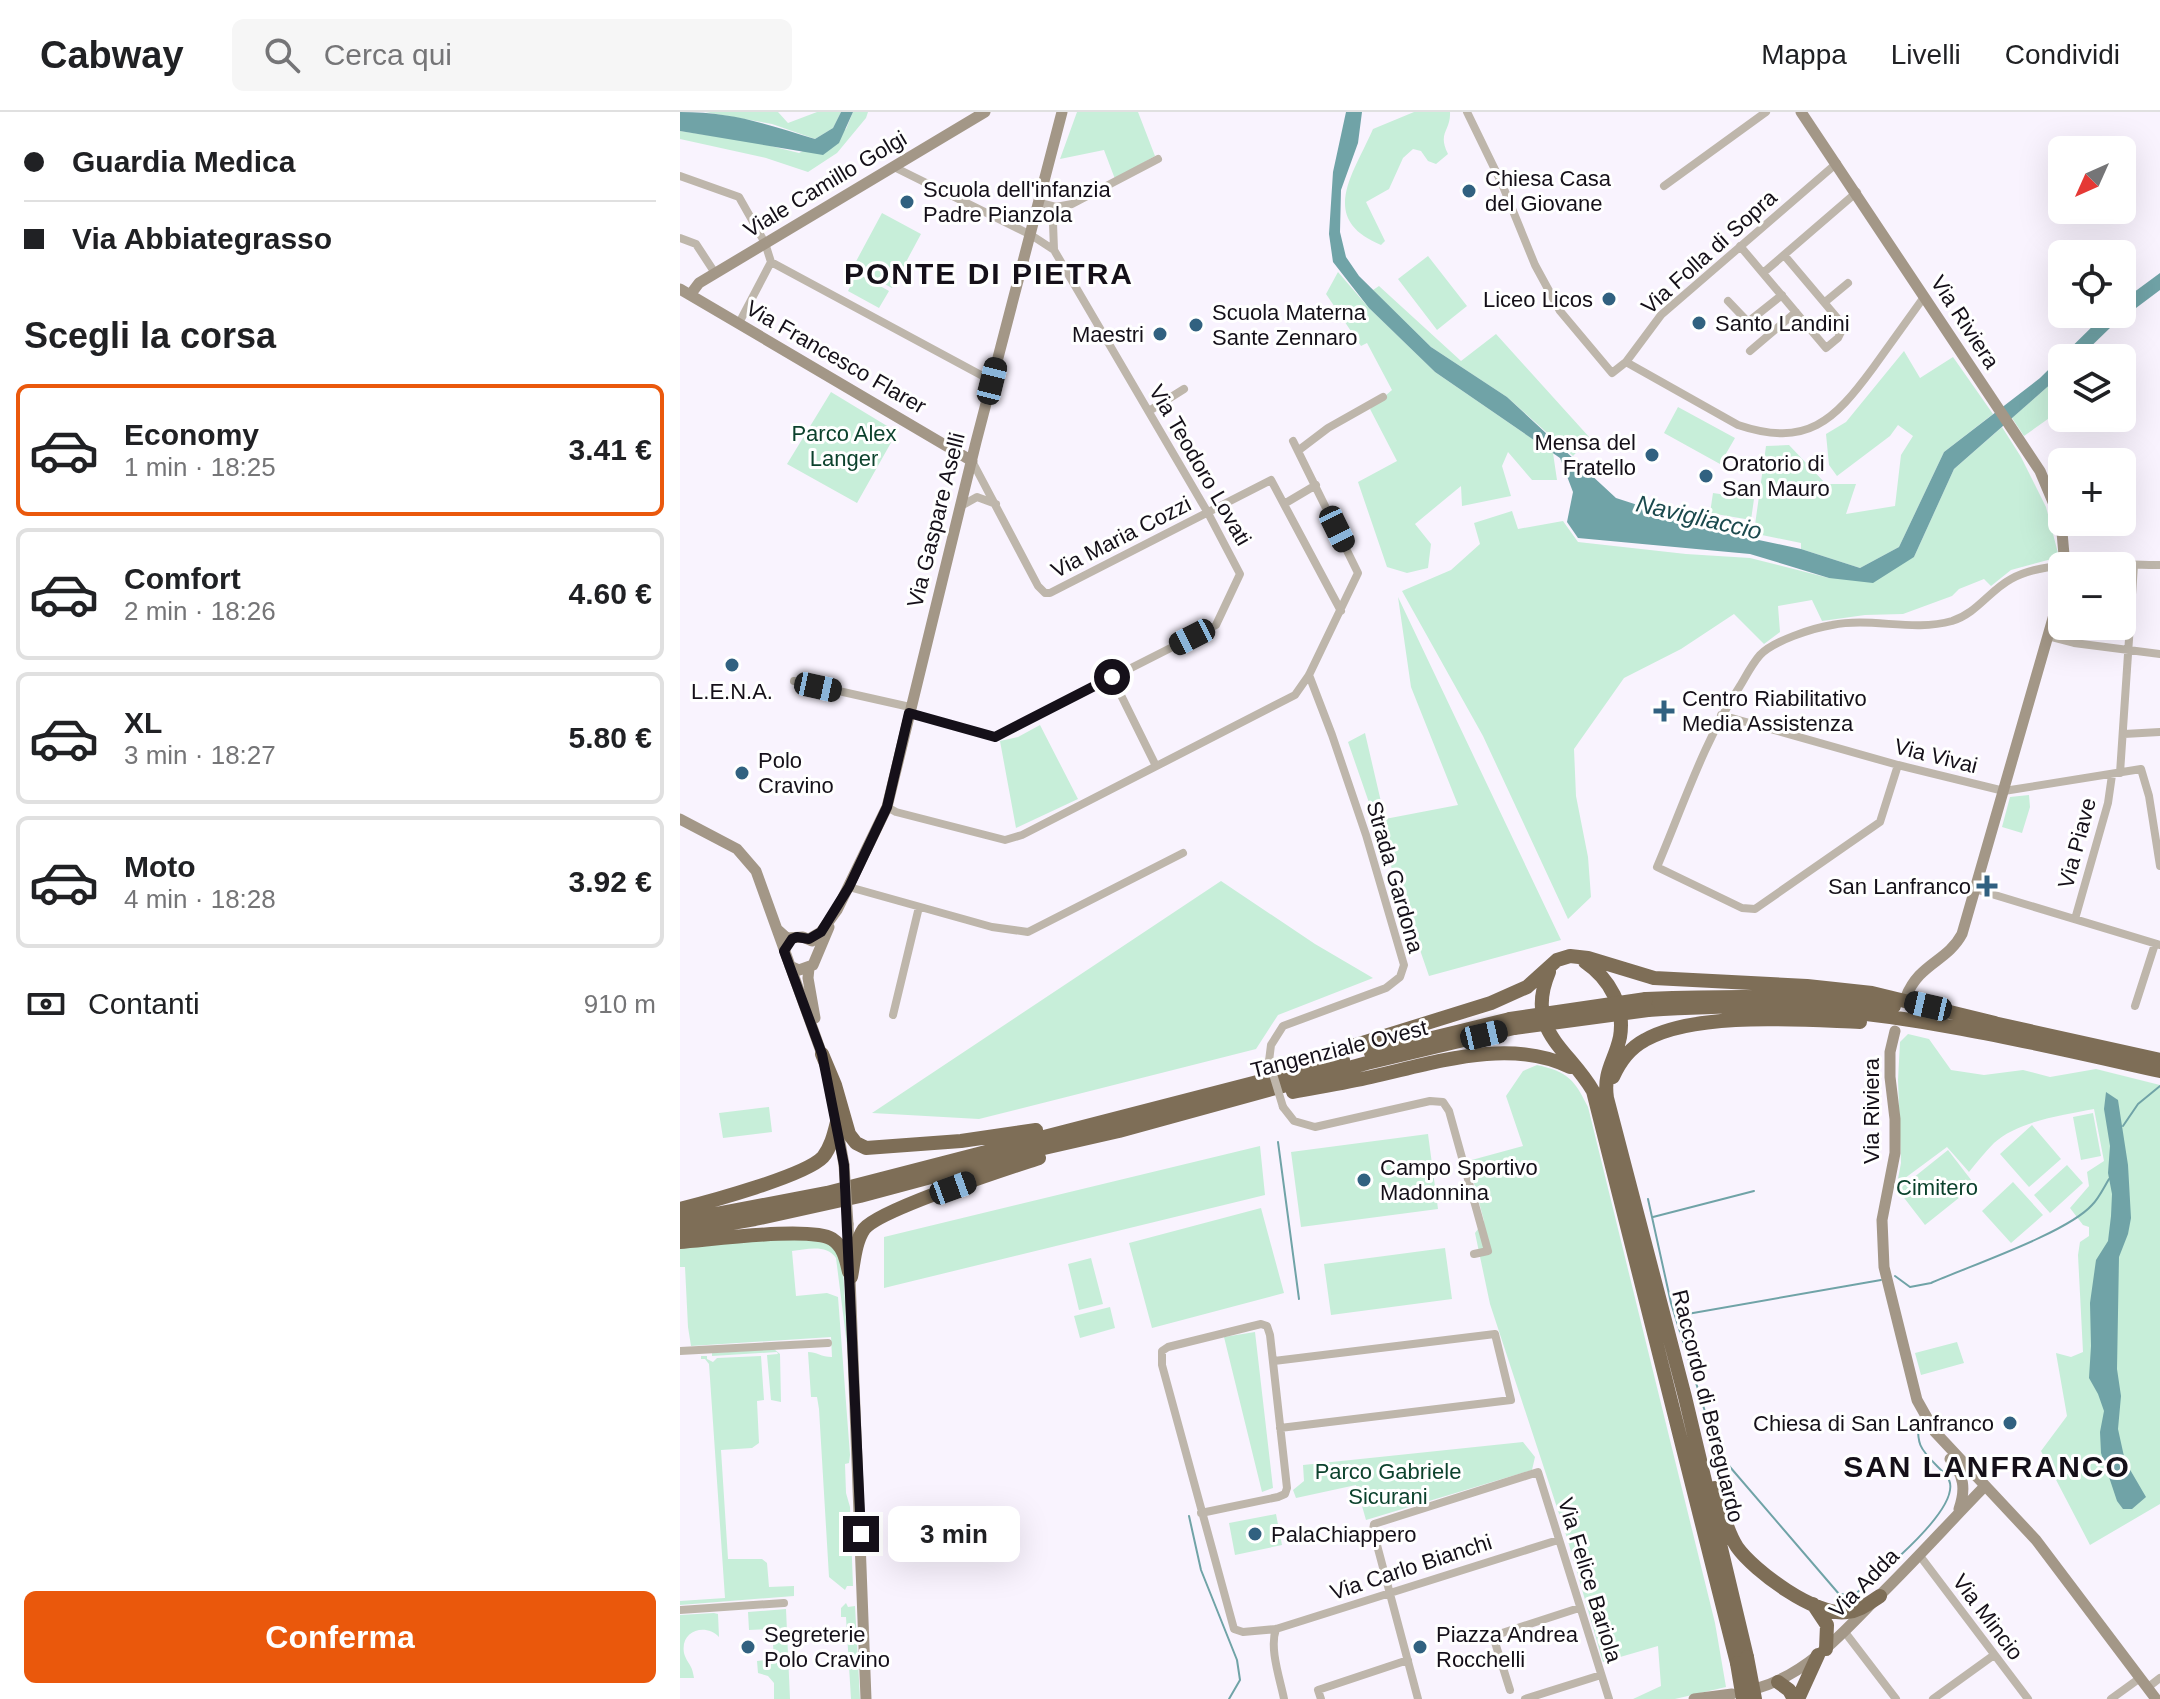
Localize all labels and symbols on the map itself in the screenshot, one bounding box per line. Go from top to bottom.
street label: Viale Camillo Golgi [739,126,911,242]
north arrow [2048,136,2136,224]
place label: Chiesa Casa del Giovane [1485,166,1612,216]
place label: Scuola dell'infanzia Padre Pianzola [923,177,1111,227]
marker: Chiesa Casa del Giovane [1460,182,1478,200]
street label: Via Folla di Sopra [1636,184,1782,319]
marker: Scuola dell'infanzia Padre Pianzola [898,193,916,211]
district label: PONTE DI PIETRA [844,257,1134,290]
street label: Via Riviera [1926,271,2005,374]
place label: Liceo Licos [1483,287,1593,312]
marker: Liceo Licos [1600,290,1618,308]
street label: Via Francesco Flarer [742,295,930,419]
place label: Scuola Materna Sante Zennaro [1212,300,1367,350]
place label: Santo Landini [1715,311,1850,336]
marker: Santo Landini [1690,314,1708,332]
marker: Scuola Materna Sante Zennaro [1187,316,1205,334]
place label: Maestri [1072,322,1144,347]
marker: Maestri [1151,325,1169,343]
car [975,355,1009,407]
street label: Via Teodoro Lovati [1144,380,1256,550]
park label: Parco Alex Langer [791,421,897,471]
street label: Via Gaspare Aselli [902,430,970,610]
place label: Mensa del Fratello [1534,430,1636,480]
marker: Mensa del Fratello [1643,446,1661,464]
place label: Oratorio di San Mauro [1722,451,1830,501]
marker: Oratorio di San Mauro [1697,467,1715,485]
water label: Navigliaccio [1634,489,1764,545]
street label: Via Maria Cozzi [1047,491,1195,583]
car [1316,502,1358,556]
car [1165,615,1219,659]
marker: L.E.N.A. [723,656,741,674]
route start [1094,659,1130,695]
car [792,670,844,704]
place label: L.E.N.A. [691,679,773,704]
place label: Centro Riabilitativo Media Assistenza [1682,686,1867,736]
marker: Centro Riabilitativo Media Assistenza [1653,700,1675,722]
street label: Via Vivai [1892,734,1980,778]
place label: Polo Cravino [758,748,834,798]
marker: Polo Cravino [733,764,751,782]
street label: Via Piave [2053,795,2101,891]
street label: Strada Gardona [1361,798,1429,956]
place label: San Lanfranco [1828,874,1971,899]
marker: San Lanfranco [1978,877,1996,895]
car [1902,989,1954,1023]
street label: Tangenziale Ovest [1248,1015,1430,1083]
car [1458,1018,1510,1052]
street label: Via Riviera [1859,1057,1884,1164]
place label: Campo Sportivo Madonnina [1380,1155,1538,1205]
car [926,1169,980,1207]
marker: Campo Sportivo Madonnina [1355,1171,1373,1189]
park label: Cimitero [1896,1175,1978,1200]
street label: Raccordo di Bereguardo [1667,1287,1749,1525]
place label: Chiesa di San Lanfranco [1753,1411,1994,1436]
marker: Chiesa di San Lanfranco [2001,1414,2019,1432]
district label: SAN LANFRANCO [1843,1450,2131,1483]
park label: Parco Gabriele Sicurani [1315,1459,1461,1509]
street label: Via Felice Bariola [1553,1495,1627,1666]
callout: 3 min [889,1506,1021,1562]
route end [843,1516,879,1552]
place label: PalaChiappero [1271,1522,1417,1547]
marker: PalaChiappero [1246,1525,1264,1543]
street label: Via Carlo Bianchi [1327,1529,1495,1605]
street label: Via Adda [1824,1543,1904,1623]
street label: Via Mincio [1948,1569,2028,1665]
place label: Segreterie Polo Cravino [764,1622,890,1672]
place label: Piazza Andrea Rocchelli [1436,1622,1579,1672]
marker: Segreterie Polo Cravino [739,1638,757,1656]
marker: Piazza Andrea Rocchelli [1411,1638,1429,1656]

